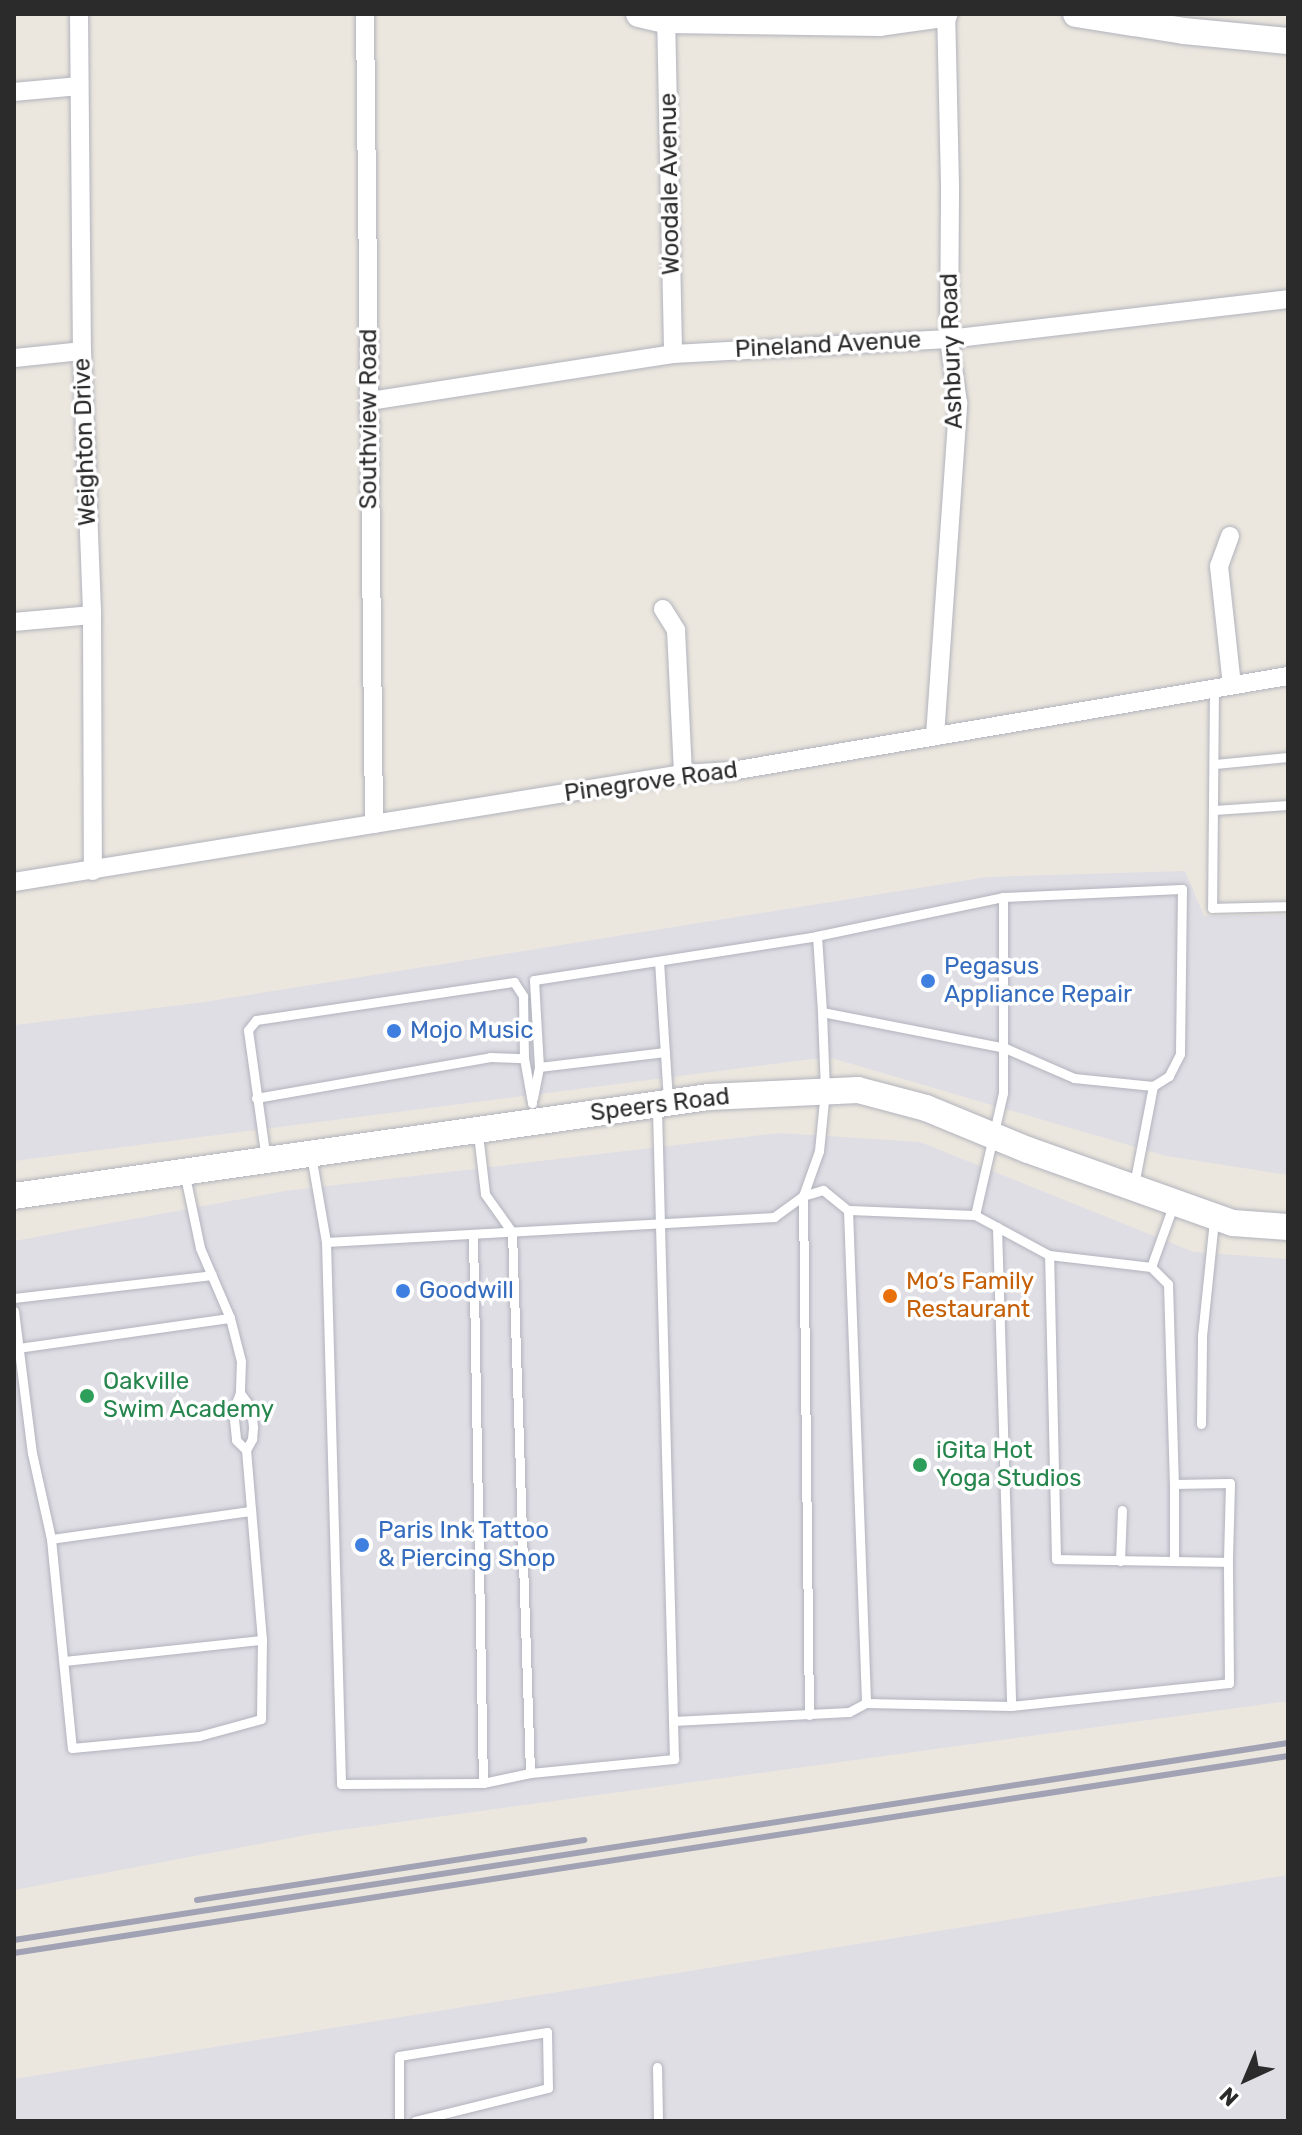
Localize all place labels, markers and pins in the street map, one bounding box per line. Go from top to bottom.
place label: Pegasus Appliance Repair [944,953,1132,1009]
marker: Pegasus Appliance Repair [919,972,937,990]
place label: Mojo Music [410,1017,533,1045]
marker: Mojo Music [385,1022,403,1040]
place label: Mo‘s Family Restaurant [906,1268,1034,1324]
place label: Goodwill [419,1277,514,1305]
marker: Goodwill [394,1282,412,1300]
marker: Mo‘s Family Restaurant [881,1287,899,1305]
place label: Oakville Swim Academy [103,1368,275,1424]
marker: Oakville Swim Academy [78,1387,96,1405]
place label: iGita Hot Yoga Studios [936,1437,1082,1493]
marker: iGita Hot Yoga Studios [911,1456,929,1474]
place label: Paris Ink Tattoo & Piercing Shop [378,1517,556,1573]
marker: Paris Ink Tattoo & Piercing Shop [353,1536,371,1554]

